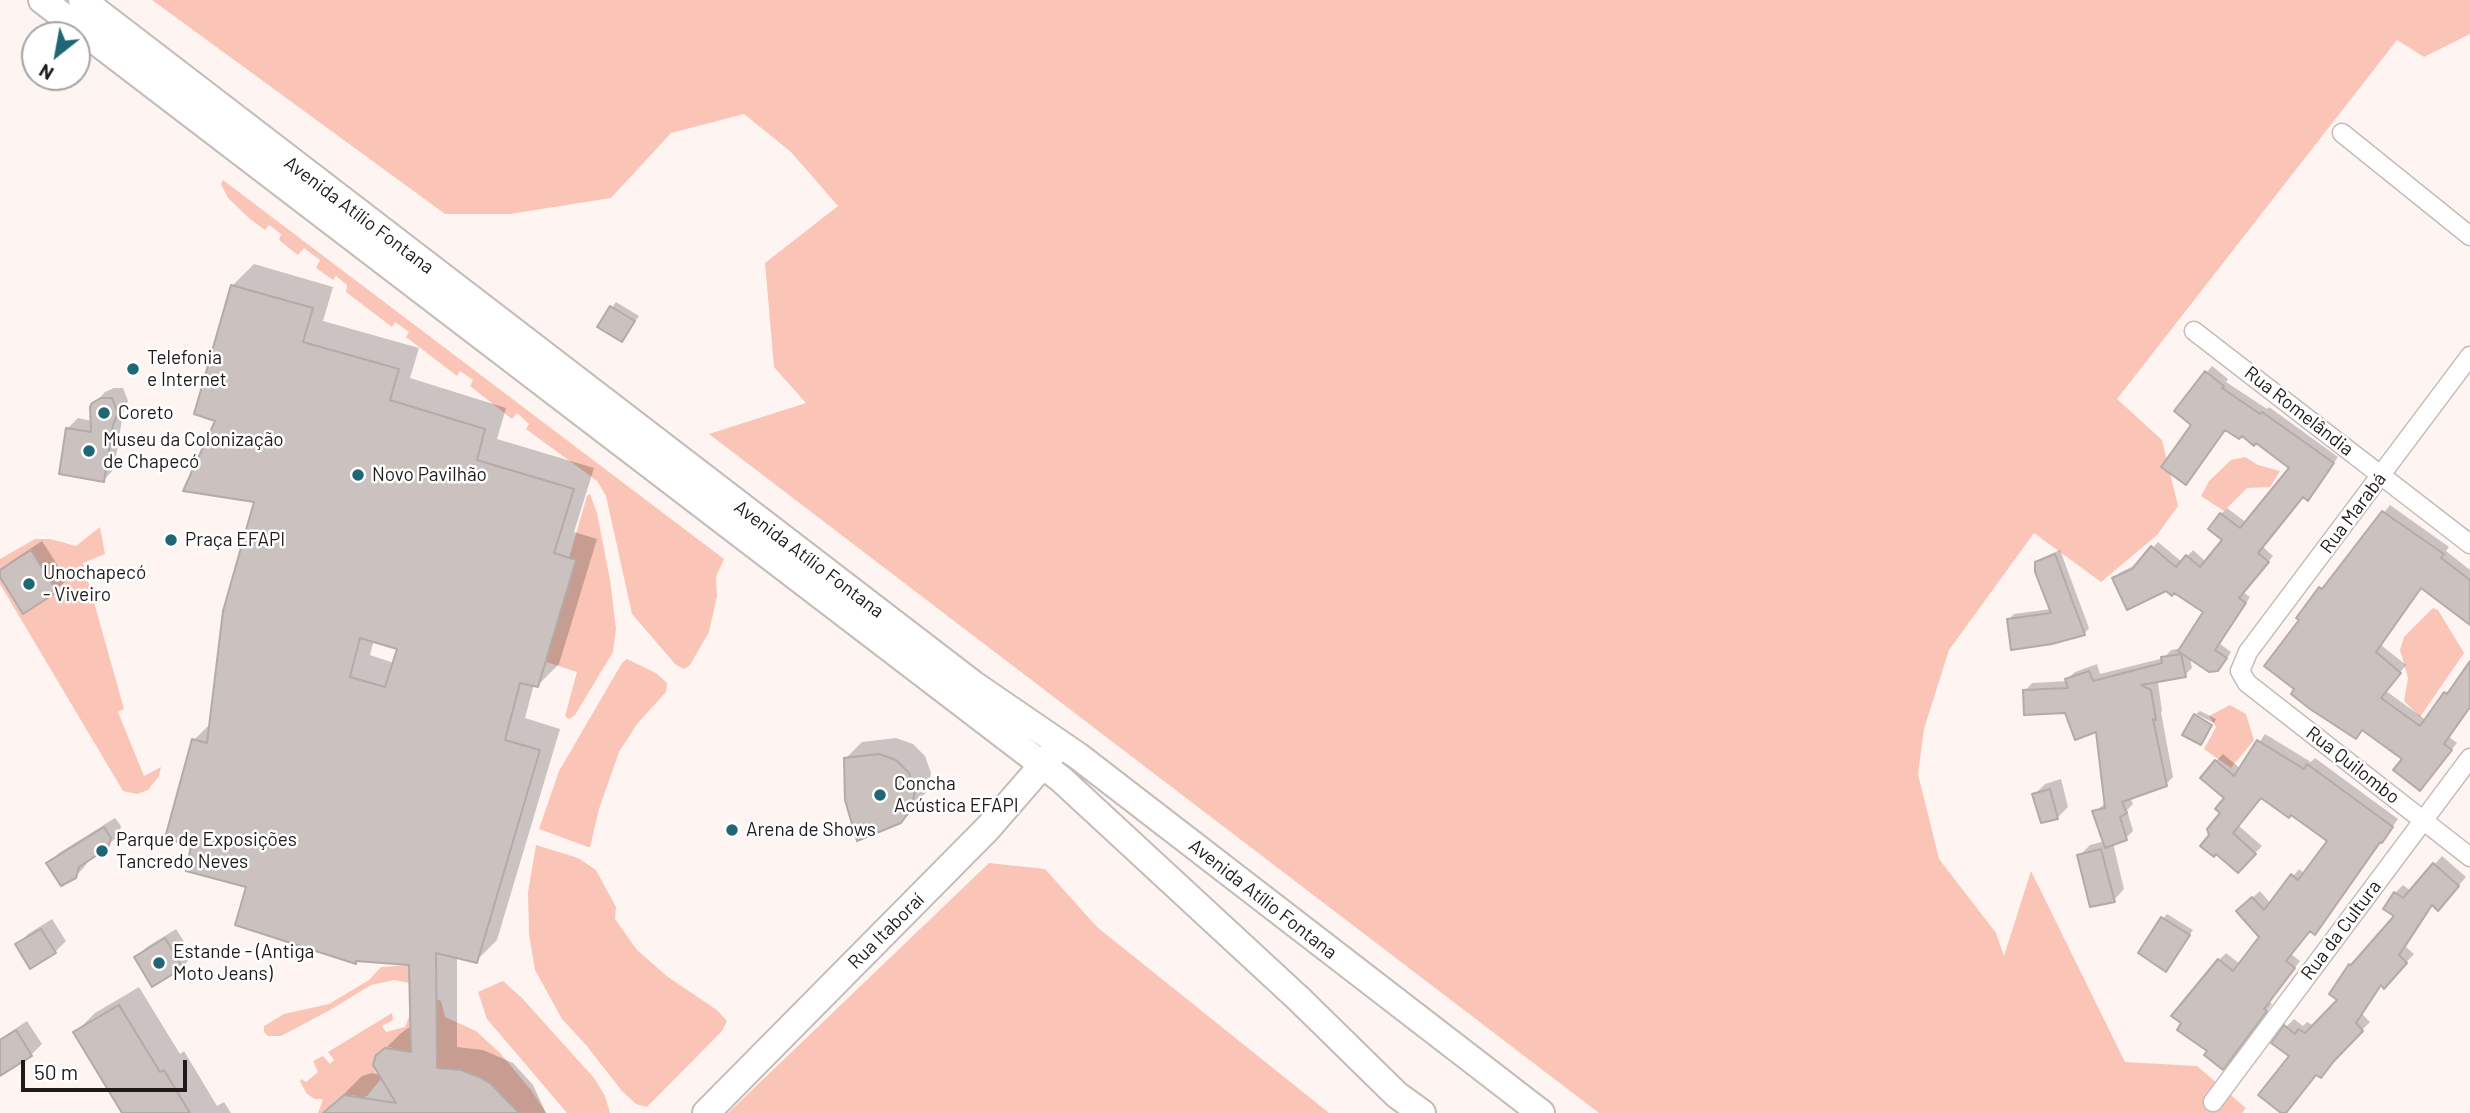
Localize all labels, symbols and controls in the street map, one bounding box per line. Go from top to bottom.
north arrow [21,21,91,91]
text: N [35,60,57,86]
street label: Avenida Atílio Fontana [280,151,438,279]
place label: Telefonia e Internet [147,347,227,391]
marker: Telefonia e Internet [125,361,141,377]
street label: Rua Romelândia [2240,361,2358,461]
place label: Coreto [118,402,174,424]
marker: Coreto [96,405,112,421]
place label: Museu da Colonização de Chapecó [103,429,284,473]
marker: Museu da Colonização de Chapecó [81,443,97,459]
place label: Novo Pavilhão [372,464,487,486]
marker: Novo Pavilhão [350,467,366,483]
street label: Rua Marabá [2315,468,2391,558]
street label: Avenida Atílio Fontana [730,495,888,623]
place label: Praça EFAPI [185,529,285,551]
marker: Praça EFAPI [163,532,179,548]
place label: Unochapecó - Viveiro [43,562,146,606]
marker: Unochapecó - Viveiro [21,576,37,592]
street label: Rua Quilombo [2302,721,2404,809]
place label: Concha Acústica EFAPI [894,773,1019,817]
marker: Concha Acústica EFAPI [872,787,888,803]
place label: Arena de Shows [746,819,876,841]
marker: Arena de Shows [724,822,740,838]
place label: Parque de Exposições Tancredo Neves [116,829,297,873]
street label: Avenida Atílio Fontana [1184,834,1342,964]
marker: Parque de Exposições Tancredo Neves [94,843,110,859]
street label: Rua da Cultura [2296,876,2386,984]
street label: Rua Itaboraí [843,888,929,974]
place label: Estande - (Antiga Moto Jeans) [173,941,314,985]
marker: Estande - (Antiga Moto Jeans) [151,955,167,971]
scale bar [24,1046,191,1090]
text: 50 m [34,1059,78,1084]

